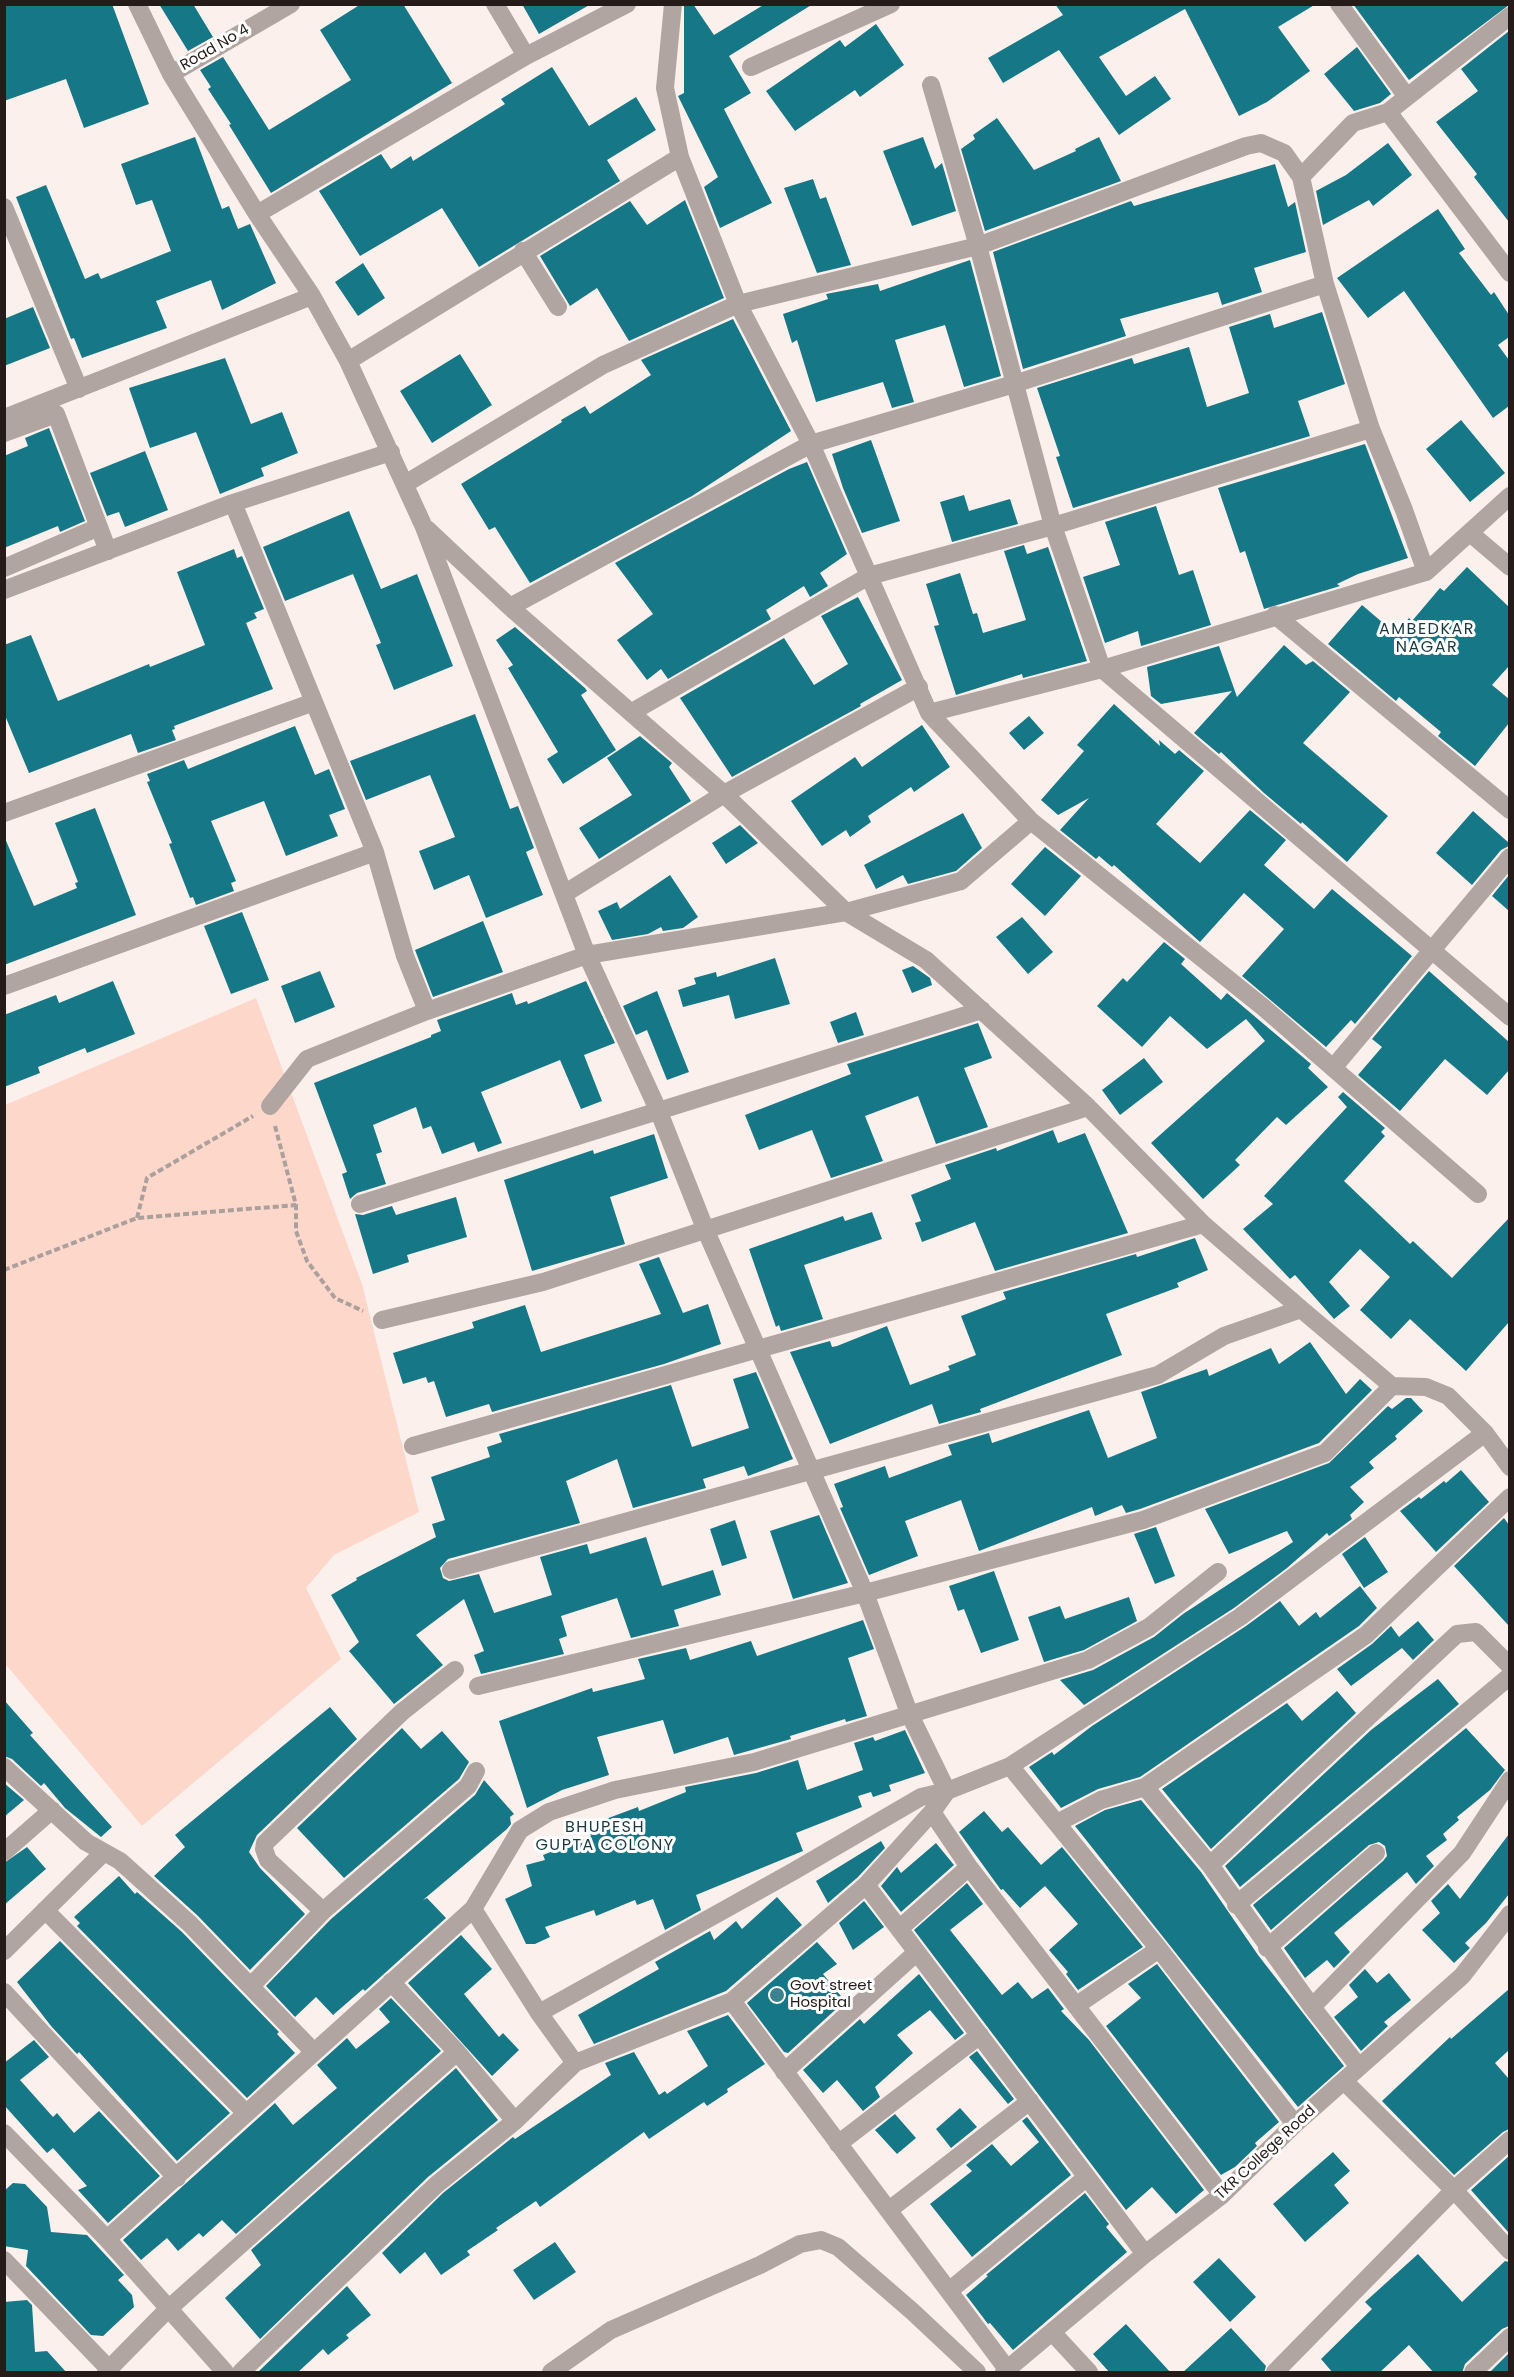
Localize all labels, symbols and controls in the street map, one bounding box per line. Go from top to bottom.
street label: Road No 4 [177,21,253,75]
district label: AMBEDKAR NAGAR [1379,620,1475,658]
district label: BHUPESH GUPTA COLONY [535,1818,675,1856]
place label: Govt street Hospital [790,1977,872,2012]
marker: Govt street Hospital [768,1986,786,2004]
street label: TKR College Road [1212,2102,1320,2204]

